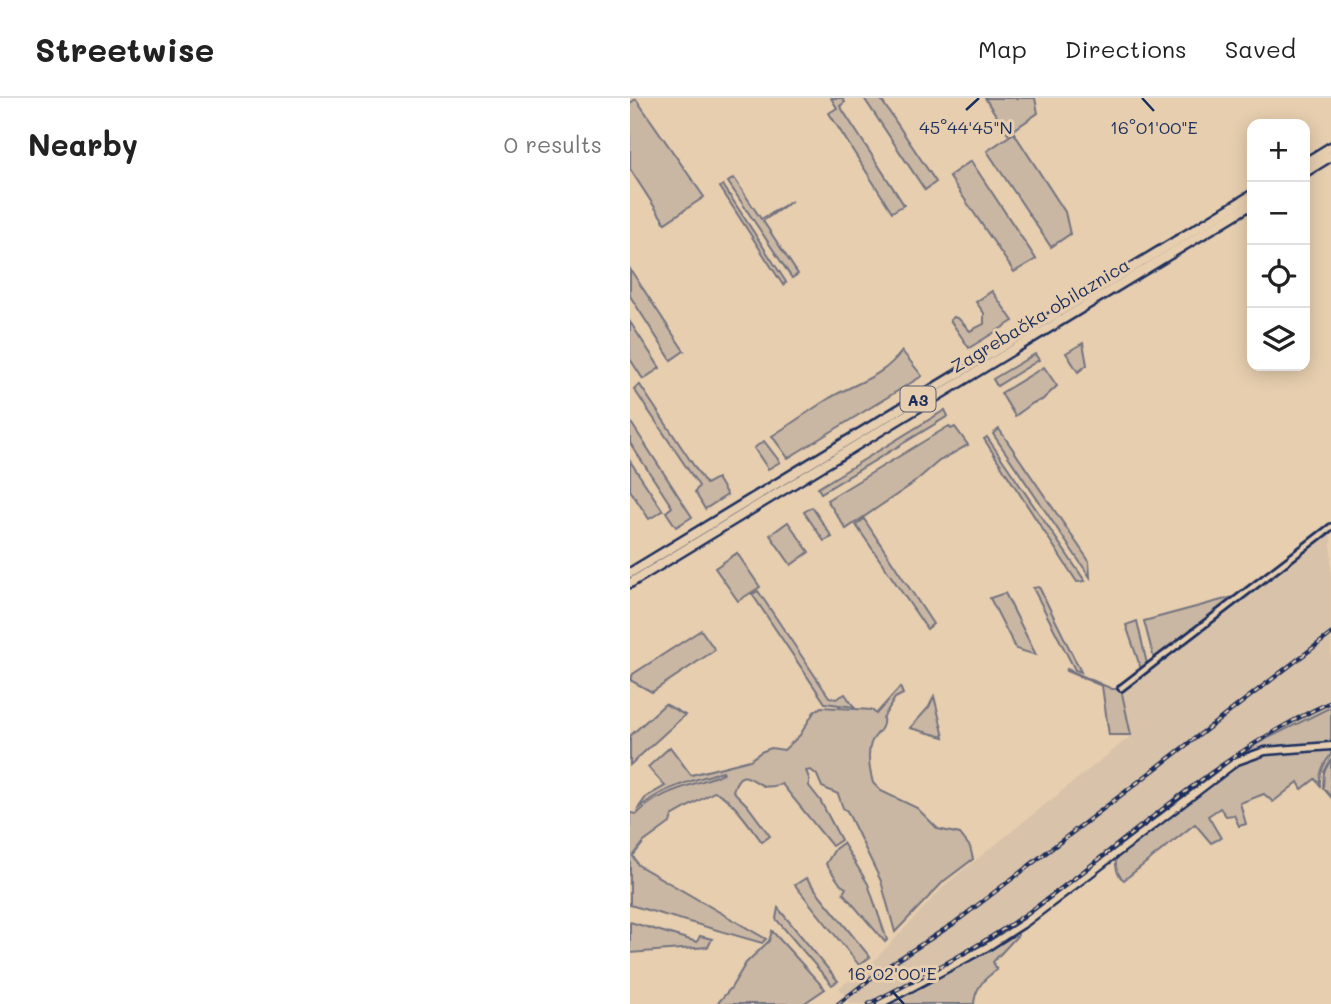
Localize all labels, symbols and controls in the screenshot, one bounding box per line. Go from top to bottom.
text: Streetwise [35,27,214,70]
text: Map [978,33,1027,64]
text: Directions [1065,33,1187,64]
text: Saved [1225,33,1296,64]
text: 45°44'45"N [919,115,1013,139]
text: 16°01'00"E [1110,115,1198,139]
map controls [1247,119,1310,371]
button: + [1247,119,1310,182]
text: Nearby [28,124,138,164]
text: 0 results [504,129,602,159]
button: − [1247,182,1310,245]
button: locate [1247,245,1310,308]
street label: Zagrebačka obilaznica [946,252,1134,378]
button: layers [1247,308,1310,371]
road number: A3 [900,386,936,412]
text: 16°02'00"E [847,961,937,985]

